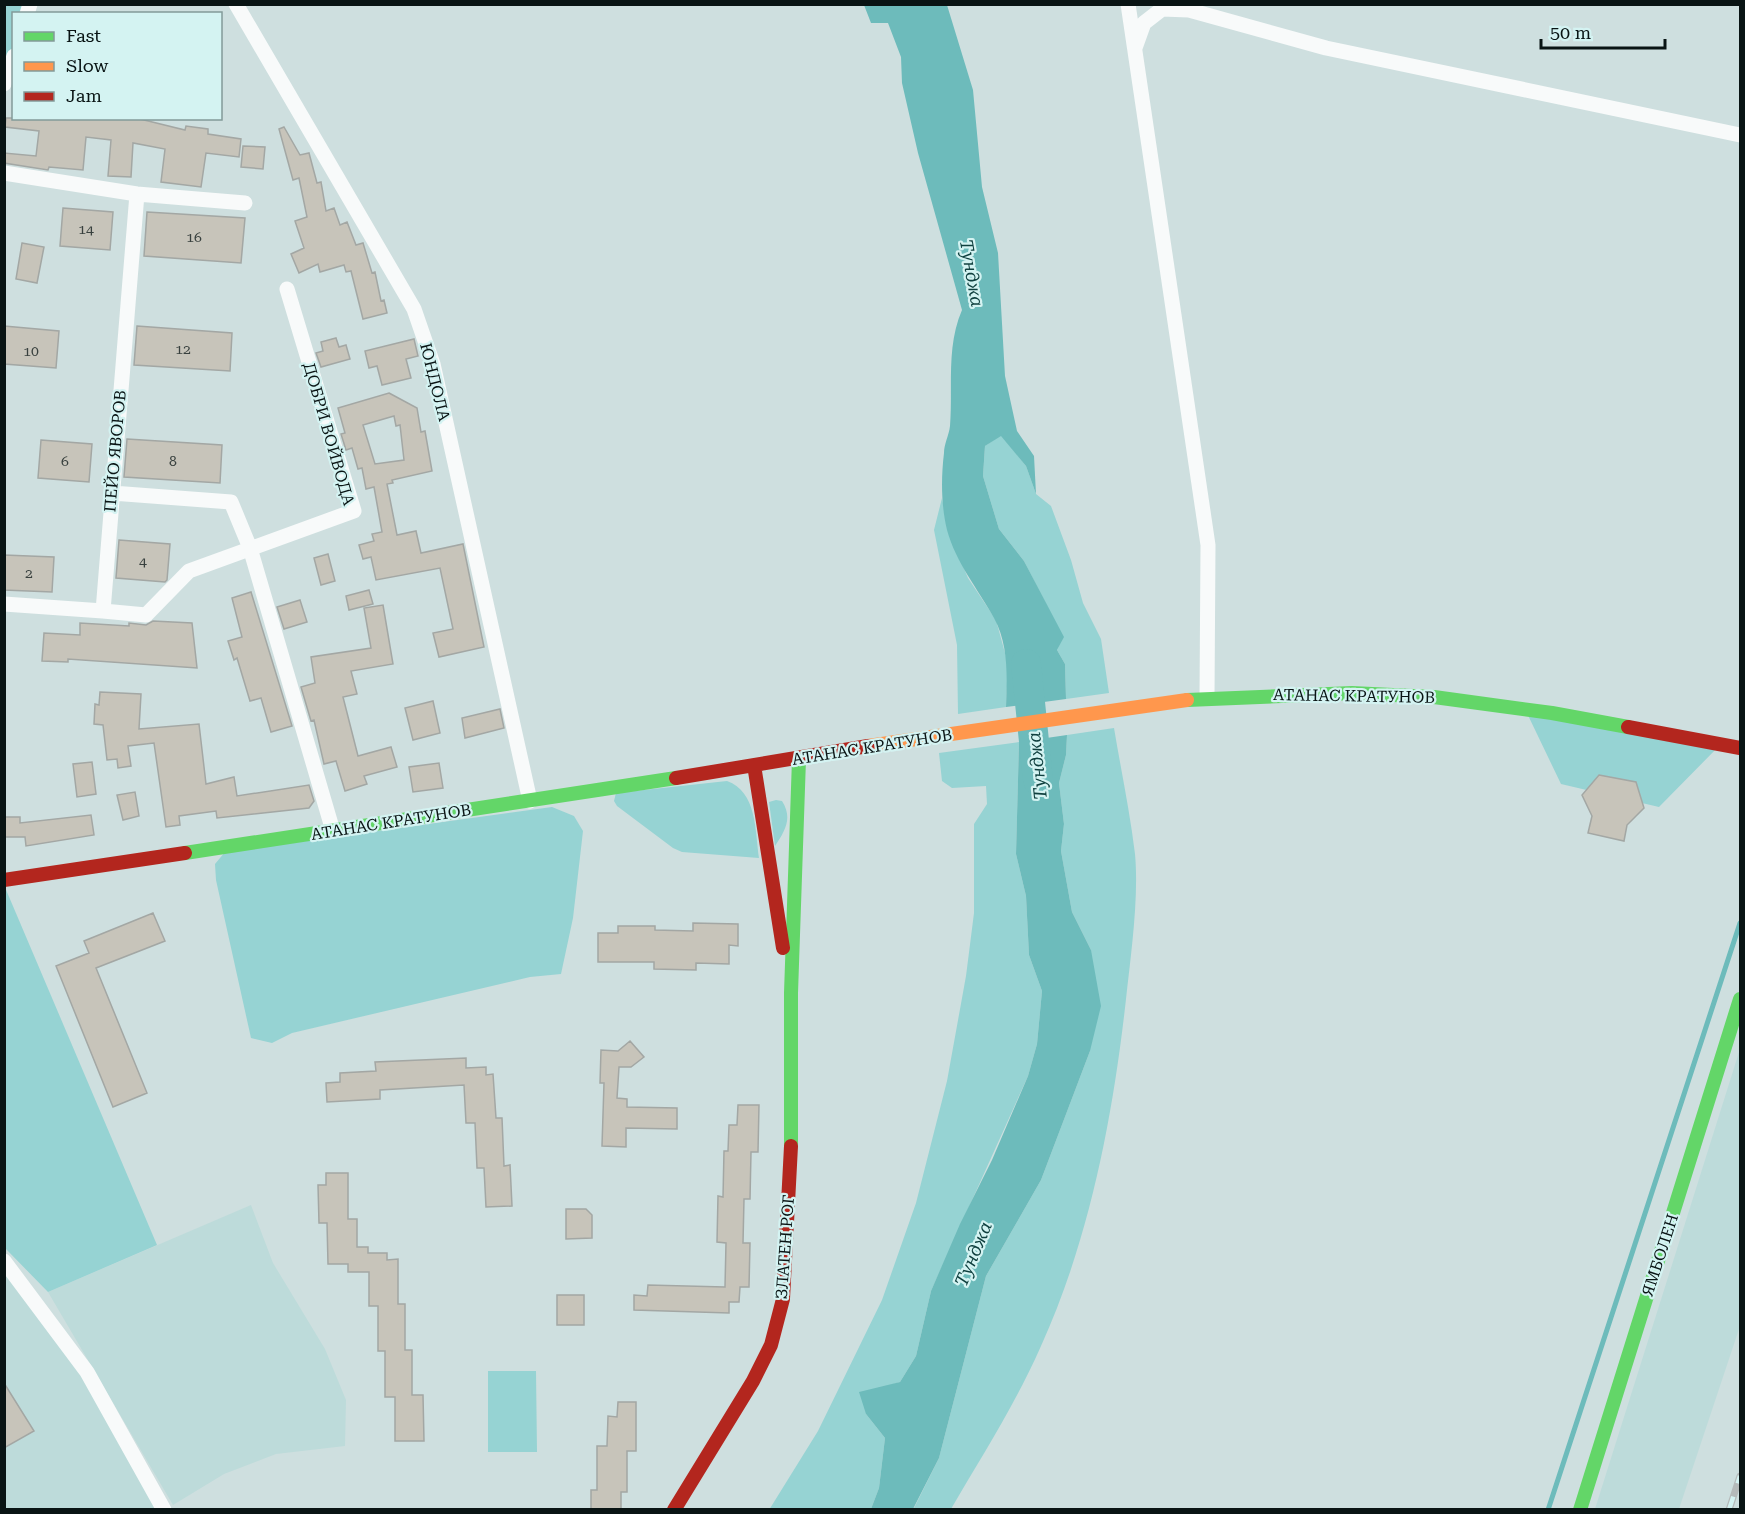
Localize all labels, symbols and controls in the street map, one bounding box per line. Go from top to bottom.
legend [12,12,222,120]
scale bar [1541,12,1666,50]
text: 50 m [1550,22,1591,43]
text: Fast [66,25,101,46]
text: Slow [66,55,108,76]
text: Jam [66,85,102,106]
house number: 14 [78,221,94,237]
house number: 16 [186,229,202,245]
water label: Тунджа [956,238,988,309]
house number: 12 [175,341,191,357]
street label: ЮНДОЛА [416,341,454,424]
house number: 10 [23,343,39,359]
street label: ДОБРИ ВОЙВОДА [299,360,359,508]
street label: ПЕЙО ЯВОРОВ [100,389,130,513]
house number: 6 [61,453,69,469]
house number: 8 [169,453,177,469]
house number: 4 [139,553,147,569]
house number: 2 [25,565,33,581]
street label: АТАНАС КРАТУНОВ [1273,685,1435,707]
street label: АТАНАС КРАТУНОВ [791,725,953,769]
water label: Тунджа [1023,731,1051,801]
street label: АТАНАС КРАТУНОВ [310,800,472,844]
street label: ЗЛАТЕН РОГ [772,1194,798,1300]
street label: ЯМБОЛЕН [1638,1211,1682,1299]
water label: Тунджа [950,1218,996,1290]

